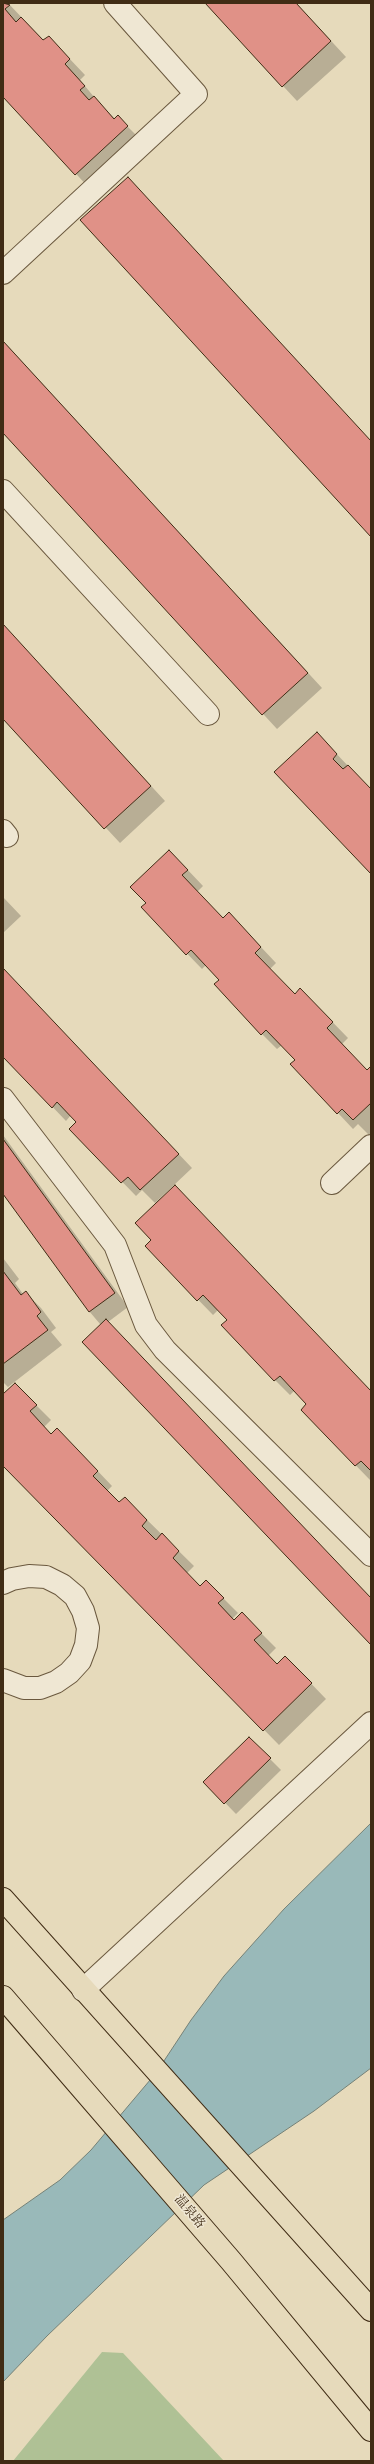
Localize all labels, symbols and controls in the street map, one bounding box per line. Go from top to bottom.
street label: 温泉路 [170,2192,208,2232]

